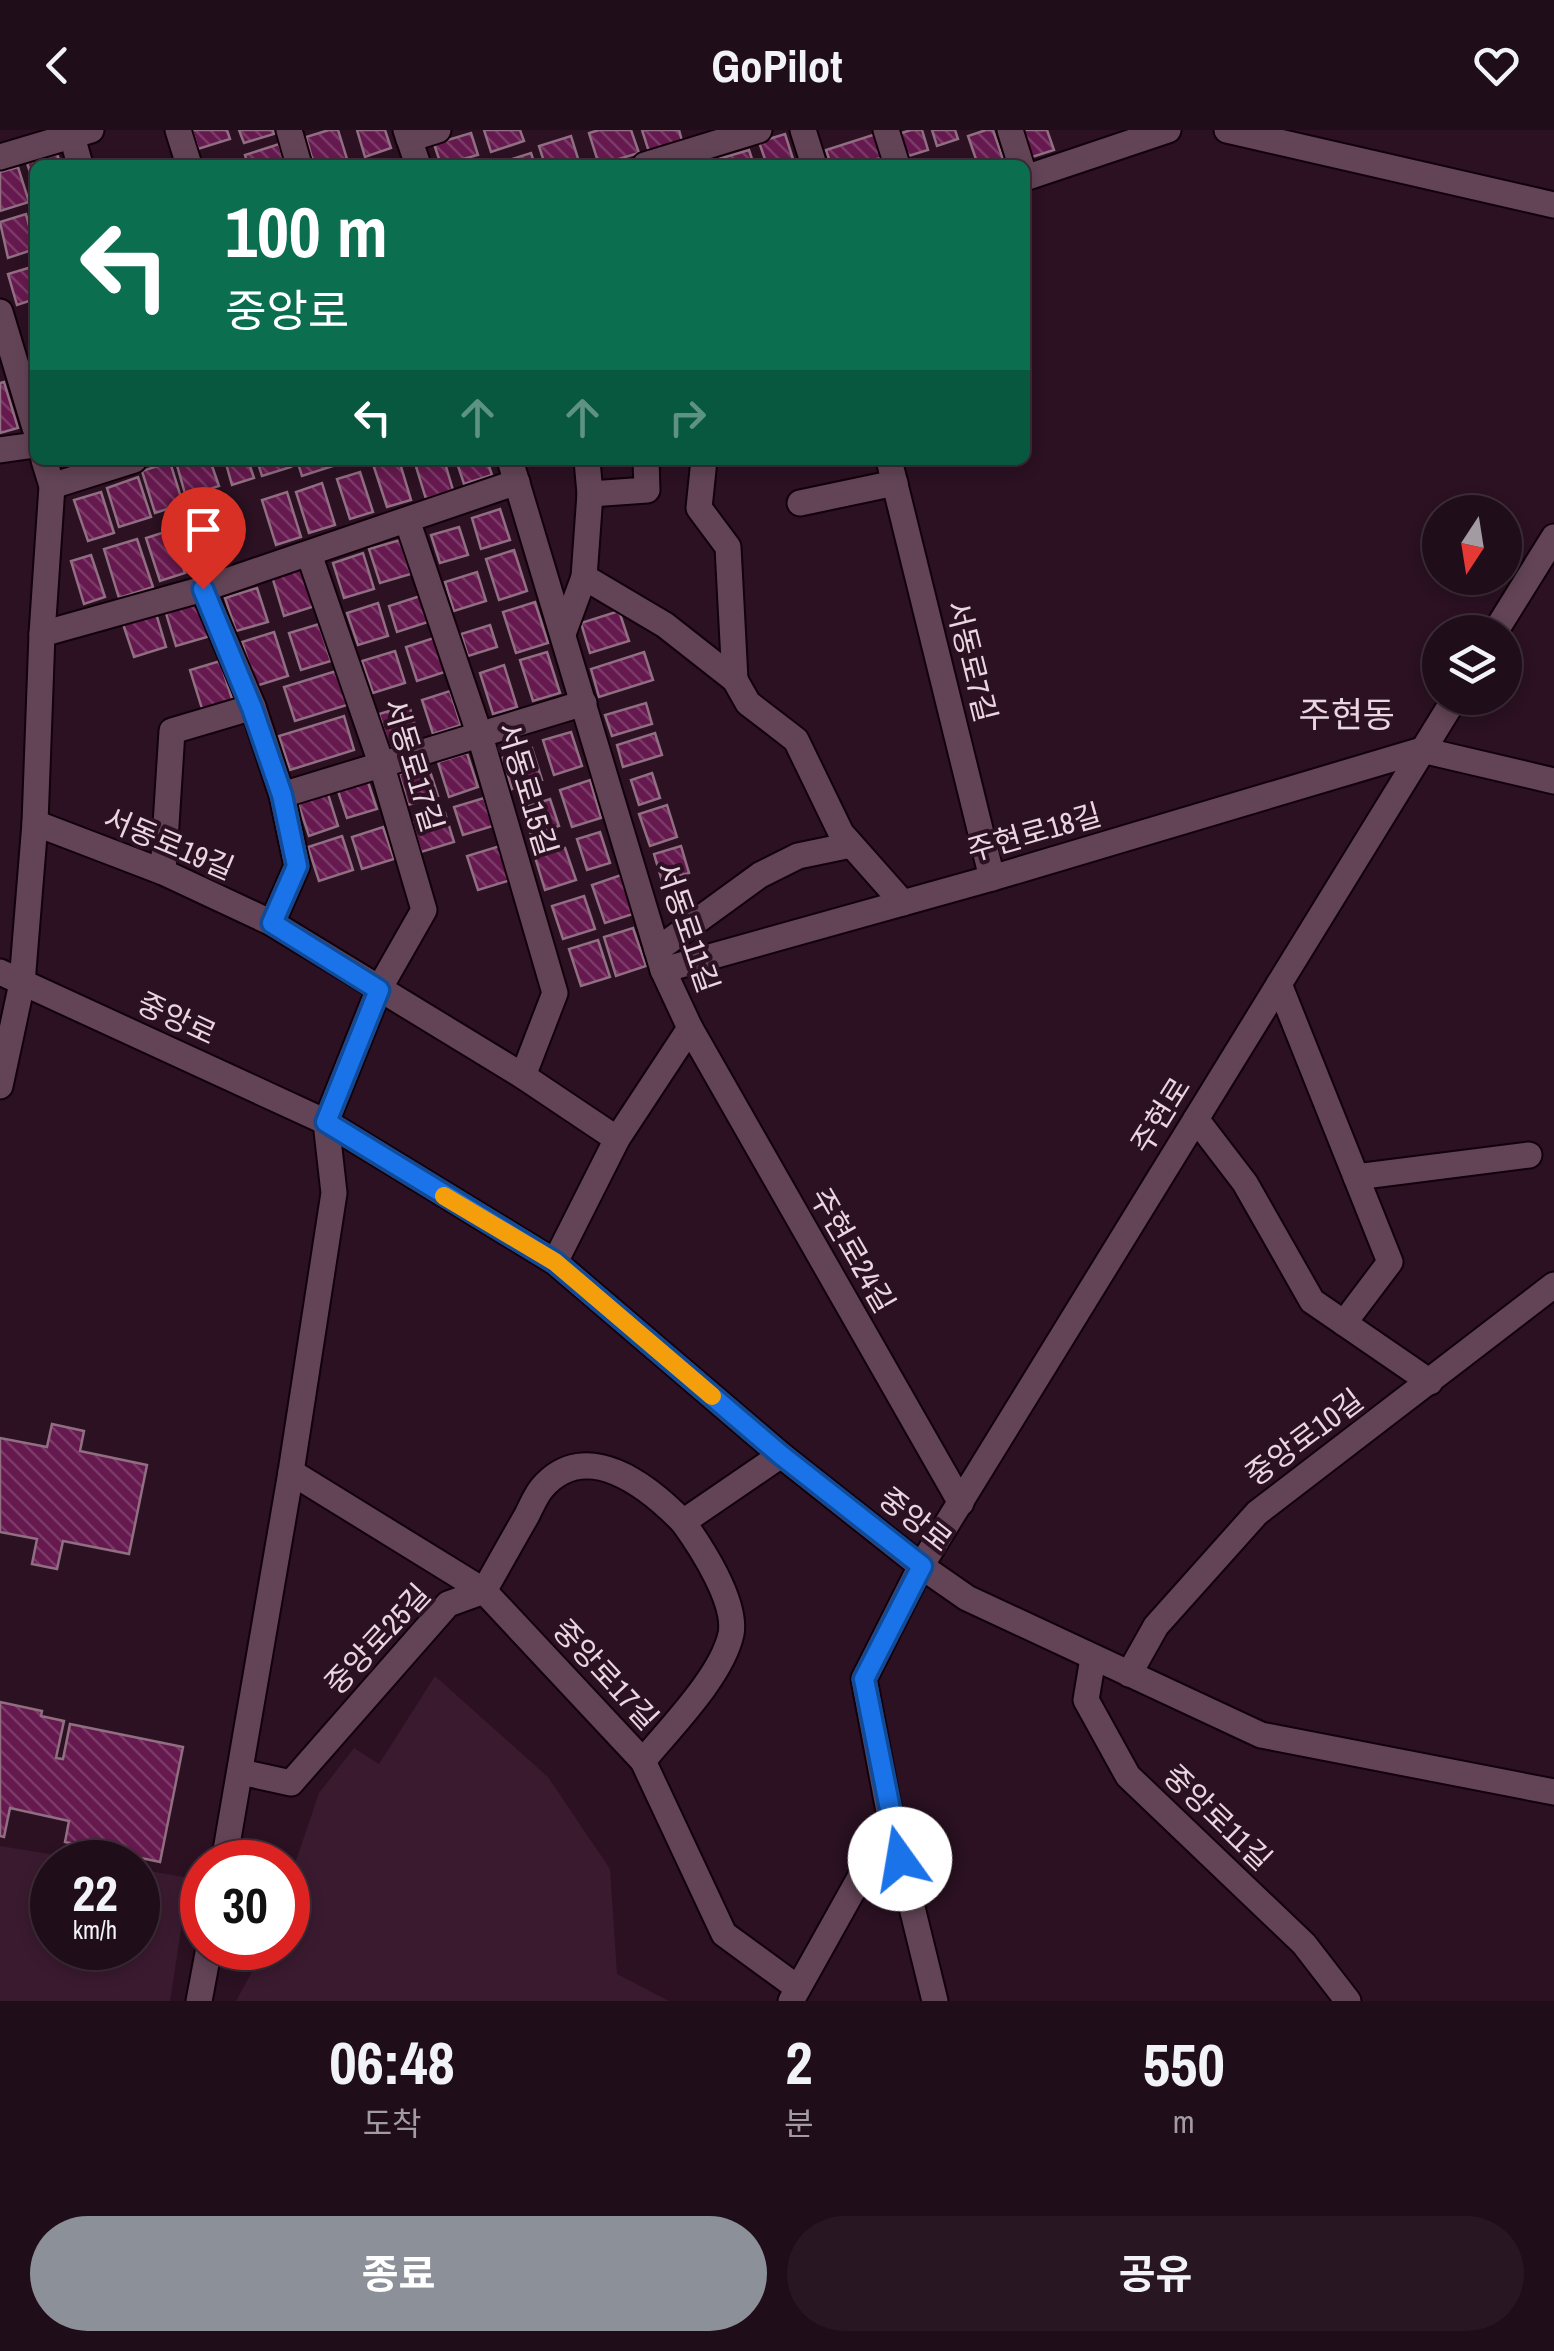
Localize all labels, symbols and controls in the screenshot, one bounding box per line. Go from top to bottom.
text: GoPilot [711,35,843,96]
icon: back [30,38,85,93]
icon: heart [1469,38,1524,93]
text: 100 m [225,185,388,279]
icon: left [60,200,190,330]
text: 중앙로 [225,280,349,341]
icon: left [345,390,400,445]
icon: ahead [450,390,505,445]
icon: ahead [555,390,610,445]
icon: right [660,390,715,445]
pin [161,487,246,590]
north arrow [1422,495,1522,595]
map controls [1422,495,1522,715]
icon: arrive [176,502,231,557]
street label: 서동로7길 [938,596,1006,726]
button: layers [1422,615,1522,715]
district label: 주현동 [1299,691,1395,738]
street label: 서동로17길 [375,693,453,837]
street label: 서동로15길 [489,717,567,861]
street label: 주현로18길 [962,794,1106,870]
street label: 서동로19길 [98,798,240,888]
street label: 서동로11길 [647,856,729,998]
street label: 중앙로 [131,982,223,1054]
street label: 주현로 [1121,1069,1199,1161]
street label: 주현로24길 [801,1180,905,1320]
street label: 중앙로10길 [1237,1380,1371,1494]
street label: 중앙로 [871,1478,961,1560]
street label: 중앙로25길 [315,1575,439,1703]
street label: 중앙로17길 [544,1610,668,1738]
street label: 중앙로11길 [1155,1755,1281,1879]
position arrow [848,1807,952,1911]
speed limit sign: 30 [180,1840,310,1970]
text: 22 [72,1859,118,1927]
text: km/h [73,1913,117,1947]
text: 06:48 [329,2022,455,2103]
text: 2 [785,2022,813,2103]
text: 550 [1143,2024,1225,2105]
text: m [1173,2100,1195,2143]
text: 도착 [363,2102,422,2145]
text: 분 [784,2102,814,2145]
button: 종료 [30,2216,767,2331]
button: 공유 [787,2216,1524,2331]

